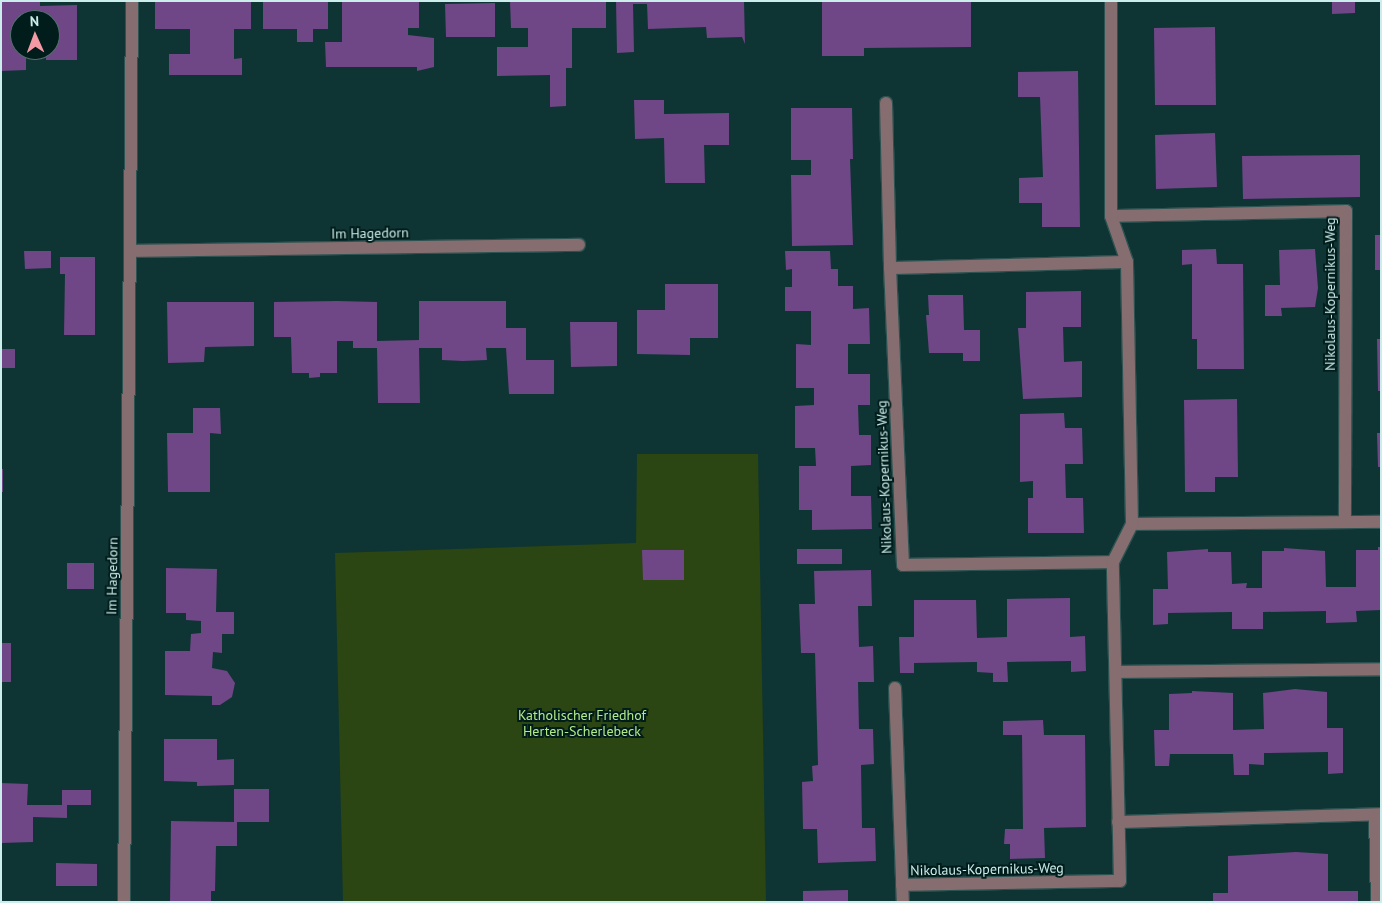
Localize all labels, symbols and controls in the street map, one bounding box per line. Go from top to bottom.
north arrow [10,10,60,60]
text: N [30,12,39,30]
street label: Nikolaus-Kopernikus-Weg [1322,217,1338,371]
street label: Im Hagedorn [331,224,409,242]
street label: Nikolaus-Kopernikus-Weg [873,400,895,554]
street label: Im Hagedorn [103,537,121,615]
park label: Katholischer Friedhof Herten-Scherlebeck [518,707,646,740]
street label: Nikolaus-Kopernikus-Weg [910,859,1064,879]

